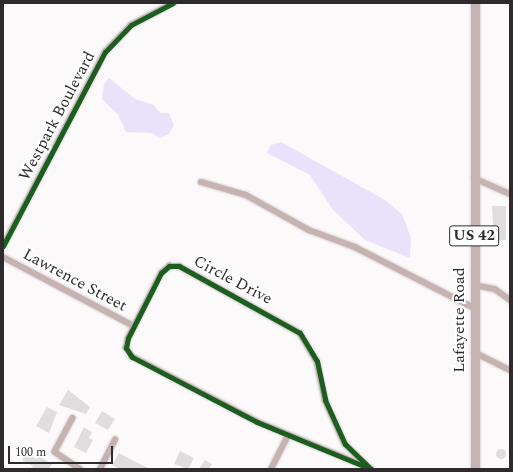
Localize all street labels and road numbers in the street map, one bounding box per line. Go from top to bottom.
street label: Westpark Boulevard [15,48,99,184]
road number: US 42 [449,223,499,249]
street label: Lawrence Street [20,245,130,315]
street label: Circle Drive [190,251,276,309]
street label: Lafayette Road [449,267,469,373]

